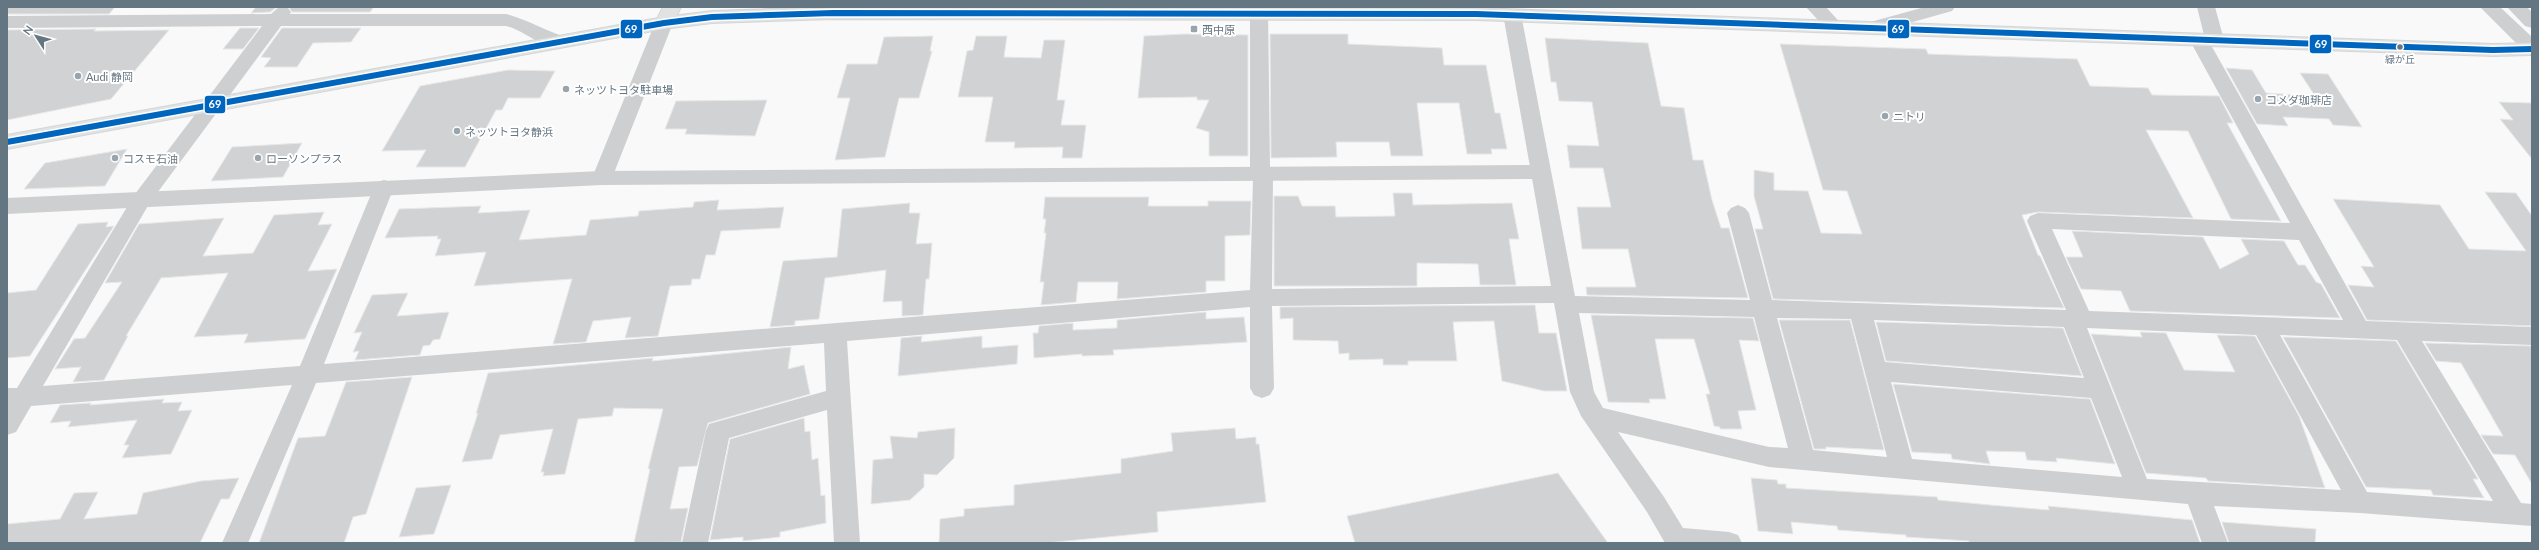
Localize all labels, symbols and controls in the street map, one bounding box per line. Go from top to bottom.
north arrow [16,16,56,56]
line badge: 69 [620,19,643,39]
line badge: 69 [1887,19,1910,39]
text: 69 [625,22,637,35]
text: 69 [1892,22,1904,35]
text: N [20,23,35,37]
place label: 西中原 [1202,23,1235,36]
marker: 西中原 [1189,24,1199,34]
line badge: 69 [2309,34,2332,54]
text: 69 [2315,37,2327,50]
marker: 緑が丘 [2395,42,2405,52]
place label: 緑が丘 [2385,53,2415,65]
place label: Audi 静岡 [86,70,133,83]
marker: Audi 静岡 [73,71,83,81]
place label: ネッツトヨタ駐車場 [574,83,673,96]
marker: ネッツトヨタ駐車場 [561,84,571,94]
place label: コメダ珈琲店 [2266,93,2332,106]
marker: コメダ珈琲店 [2253,94,2263,104]
line badge: 69 [204,95,226,114]
text: 69 [209,97,221,110]
place label: ニトリ [1893,110,1926,123]
marker: ニトリ [1880,111,1890,121]
place label: ネッツトヨタ静浜 [465,125,553,138]
marker: ネッツトヨタ静浜 [452,126,462,136]
place label: コスモ石油 [123,152,178,165]
place label: ローソンプラス [266,152,342,165]
marker: コスモ石油 [110,153,120,163]
marker: ローソンプラス [253,153,263,163]

